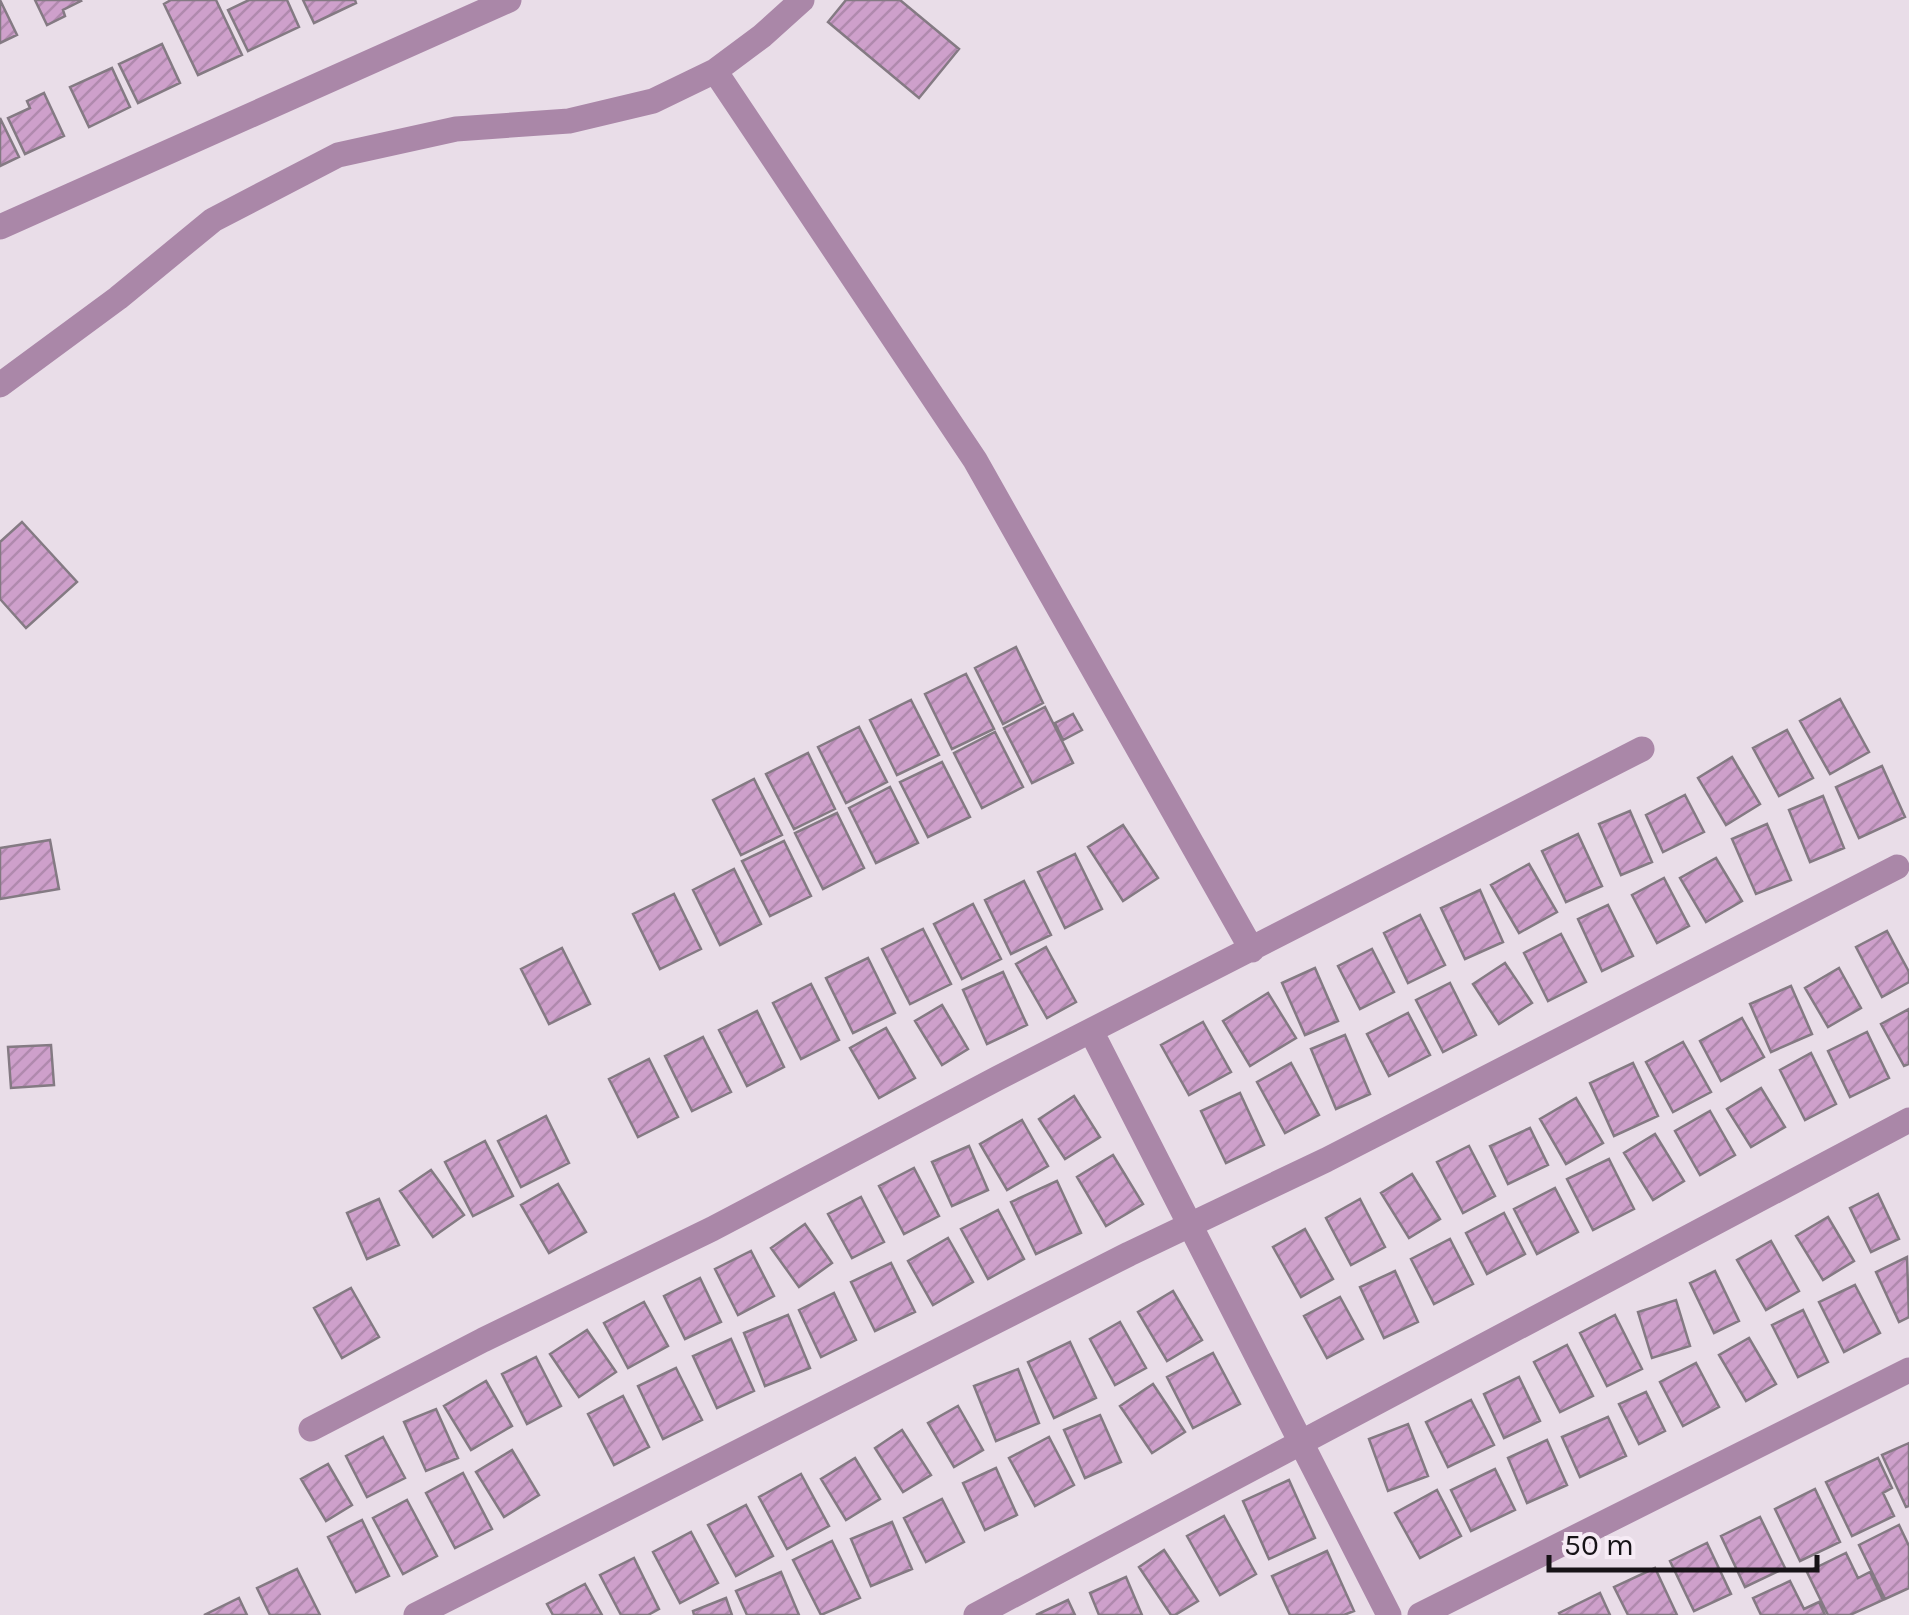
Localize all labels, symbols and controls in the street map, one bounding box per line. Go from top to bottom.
scale bar [1549,1510,1816,1572]
text: 50 m [1564,1527,1634,1563]

